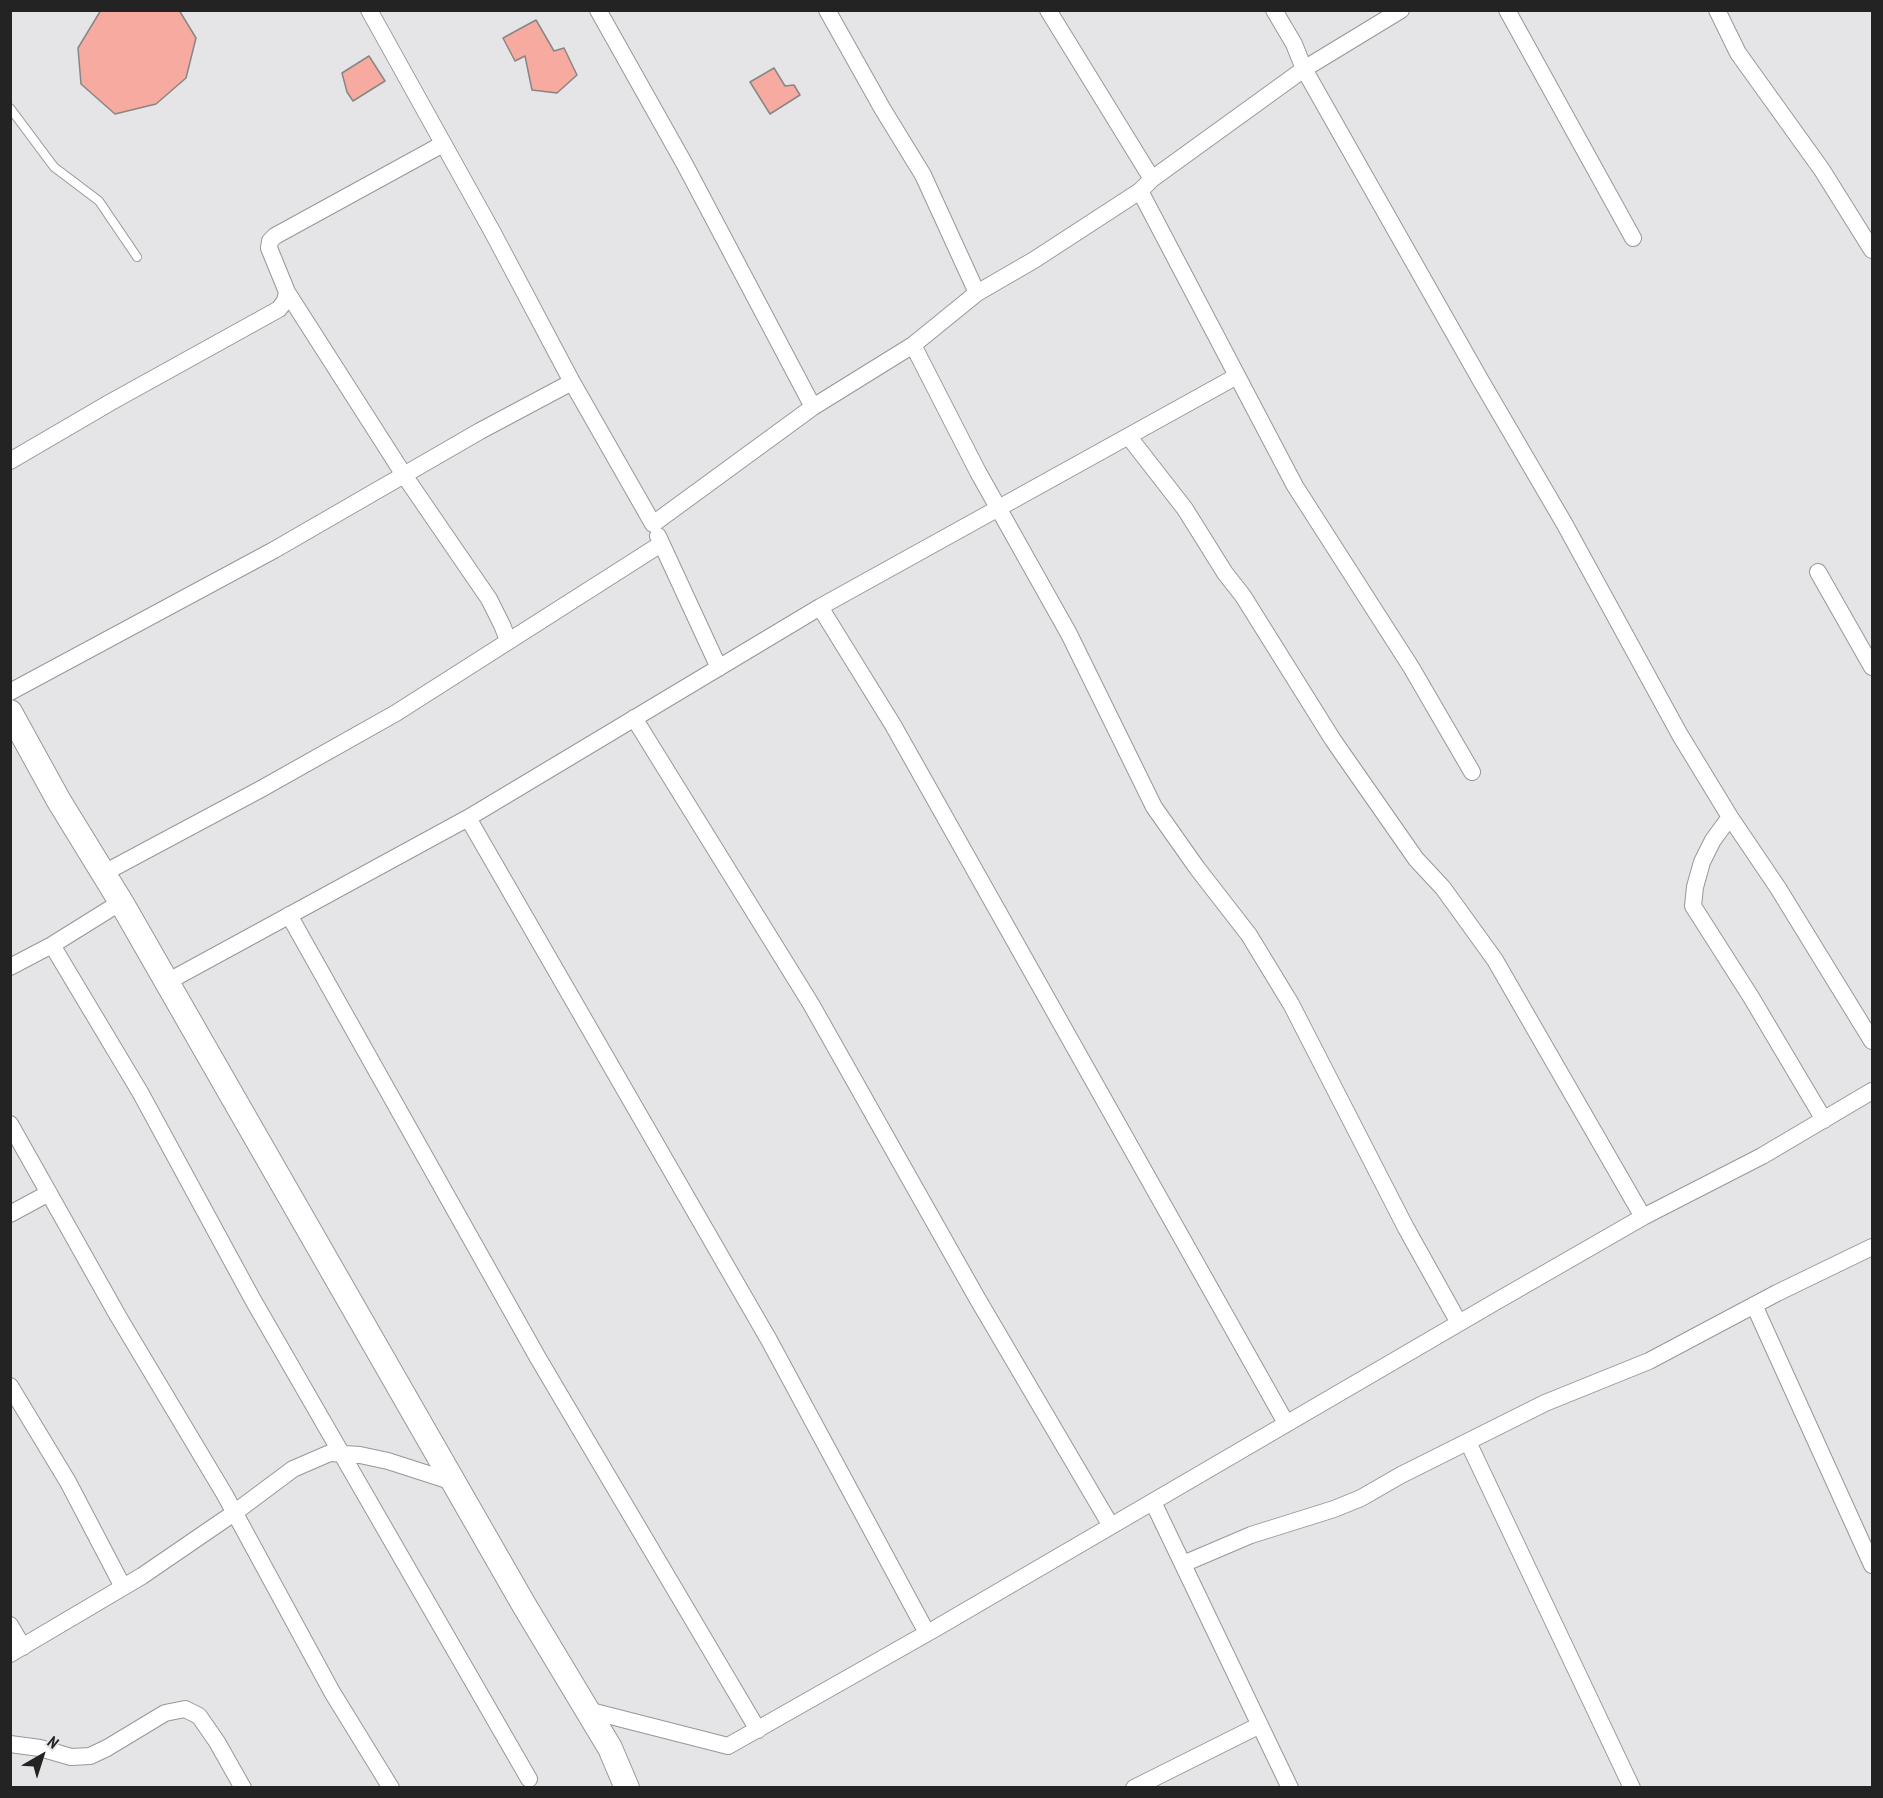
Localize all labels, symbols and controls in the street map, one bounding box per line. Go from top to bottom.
north arrow [12,1726,72,1786]
text: N [44,1732,63,1752]

